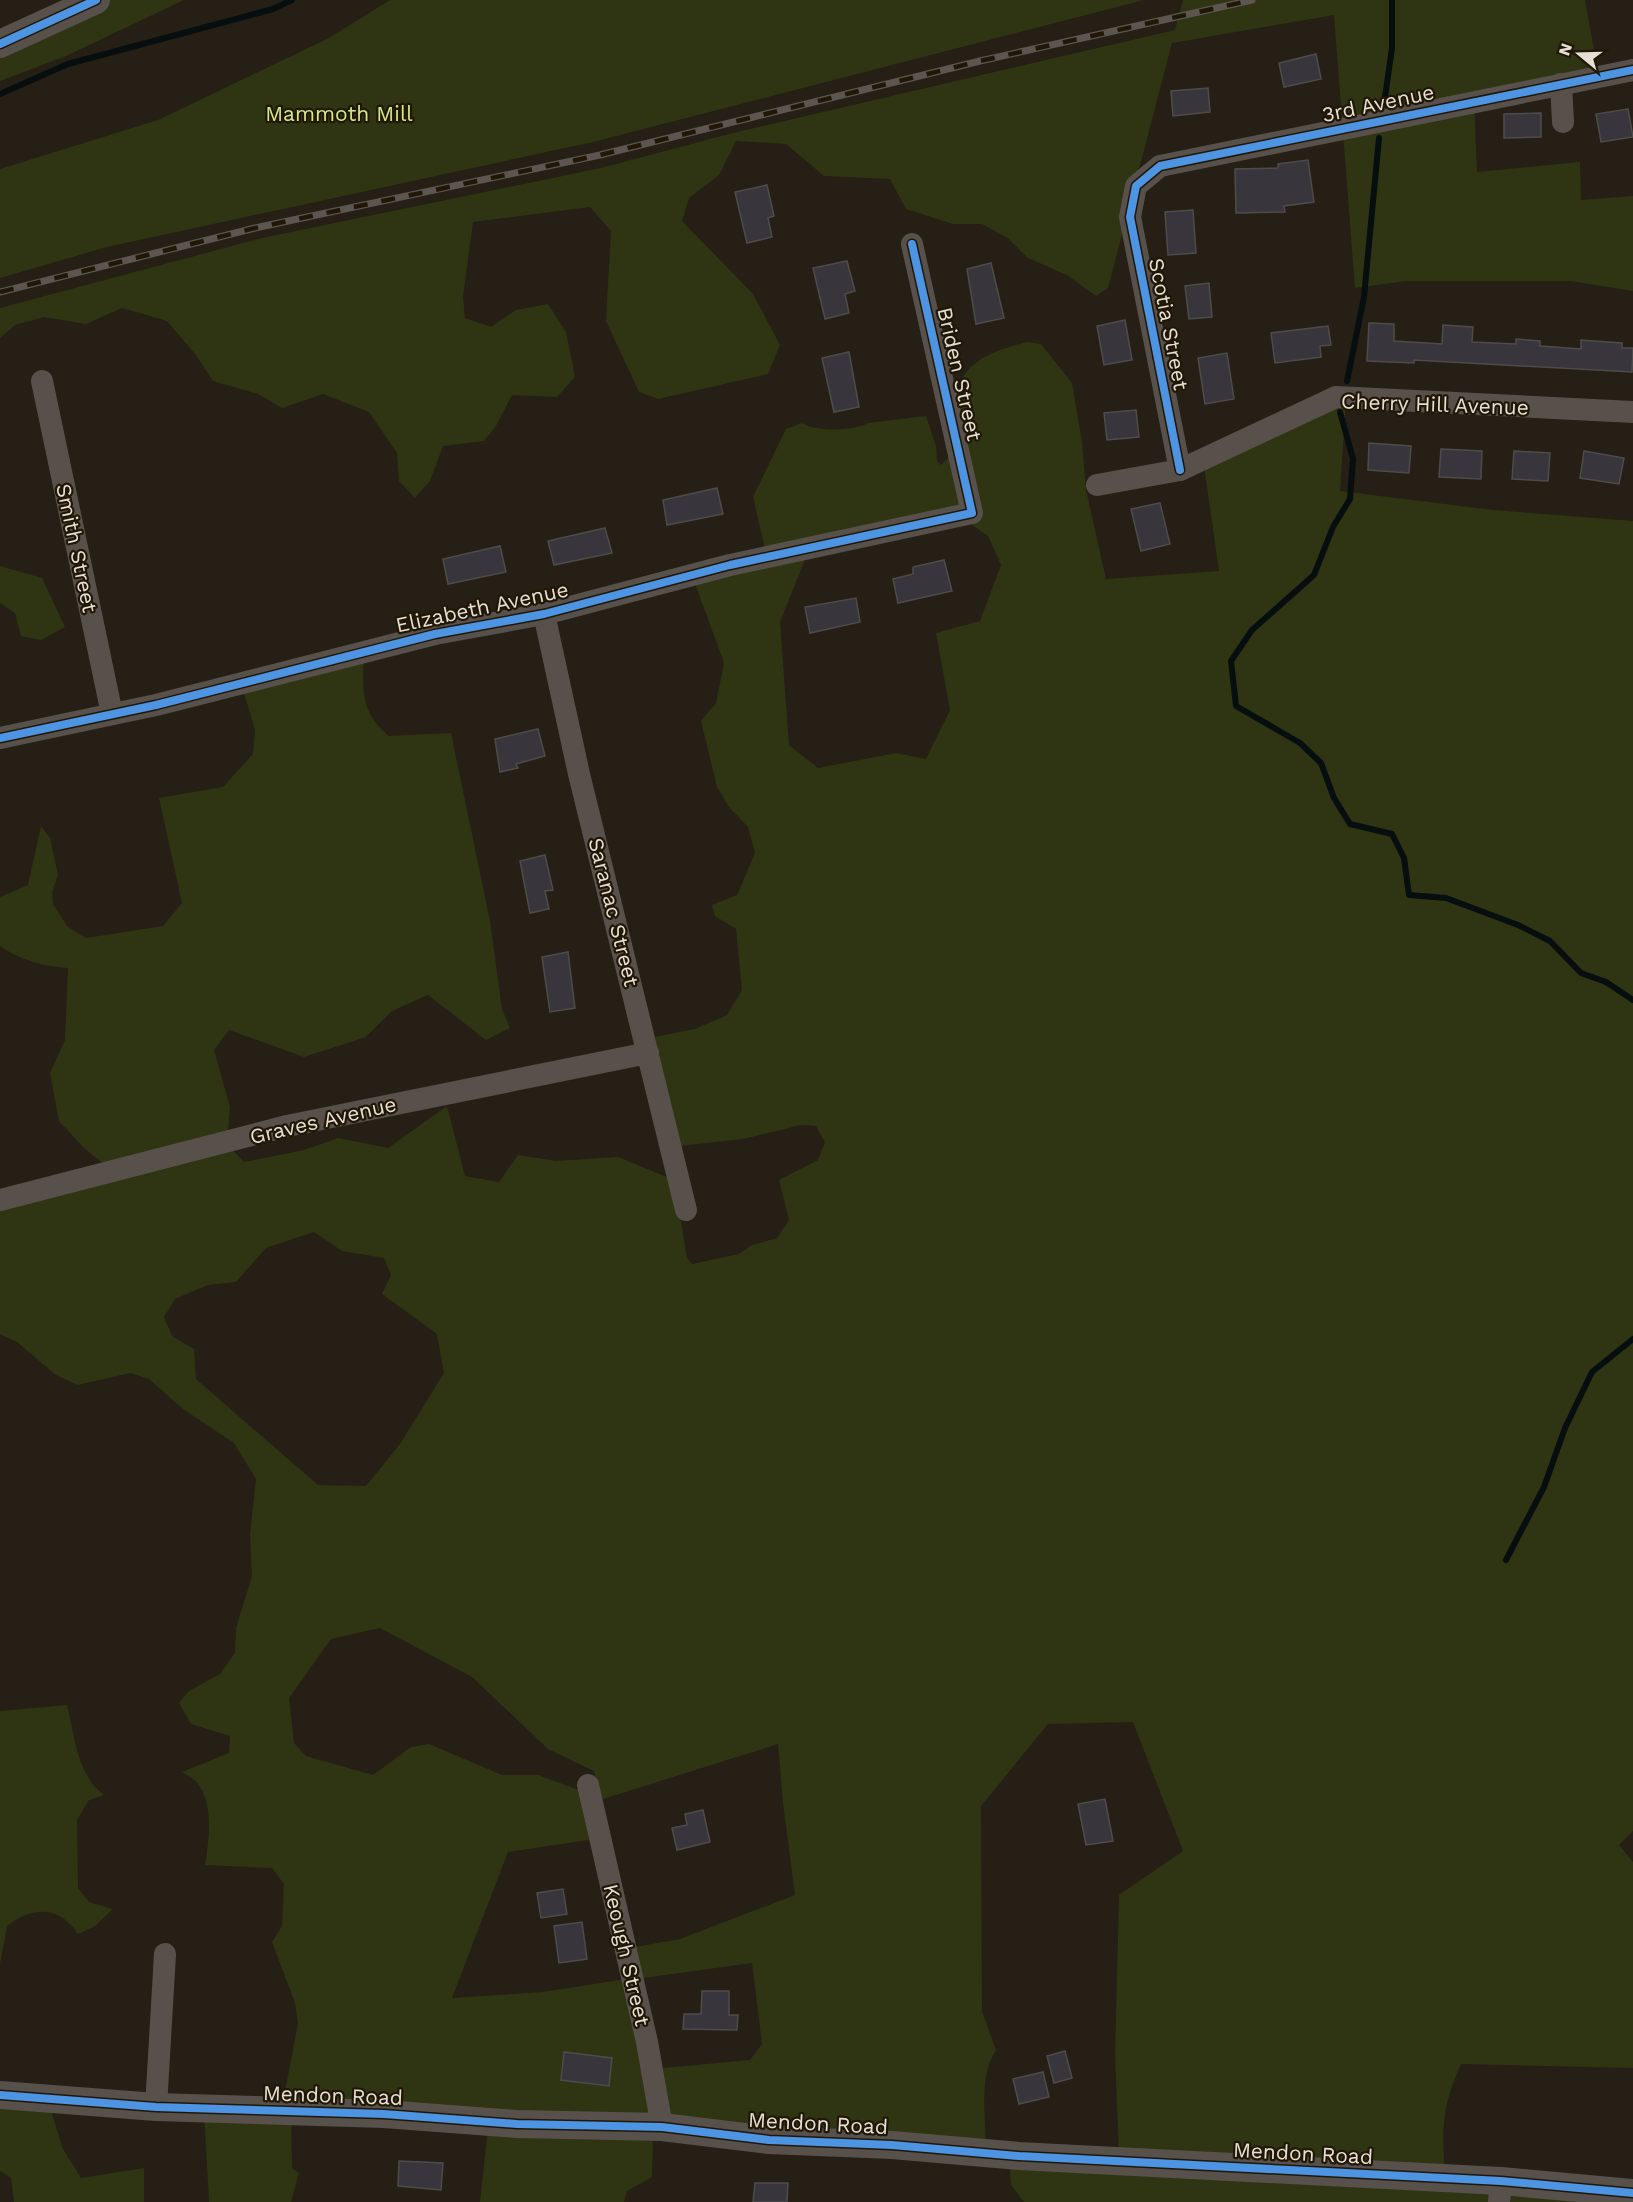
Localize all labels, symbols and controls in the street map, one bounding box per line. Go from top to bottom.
north arrow [1549,24,1609,84]
text: N [1554,41,1576,58]
street label: 3rd Avenue [1320,79,1436,127]
park label: Mammoth Mill [265,101,413,126]
street label: Scotia Street [1144,256,1194,392]
street label: Briden Street [932,305,988,444]
street label: Cherry Hill Avenue [1341,388,1529,420]
street label: Smith Street [51,481,103,615]
street label: Elizabeth Avenue [393,576,571,638]
street label: Saranac Street [583,835,645,989]
street label: Graves Avenue [247,1091,399,1149]
street label: Keough Street [598,1881,656,2029]
street label: Mendon Road [263,2080,403,2110]
street label: Mendon Road [747,2107,889,2139]
street label: Mendon Road [1232,2137,1374,2169]

